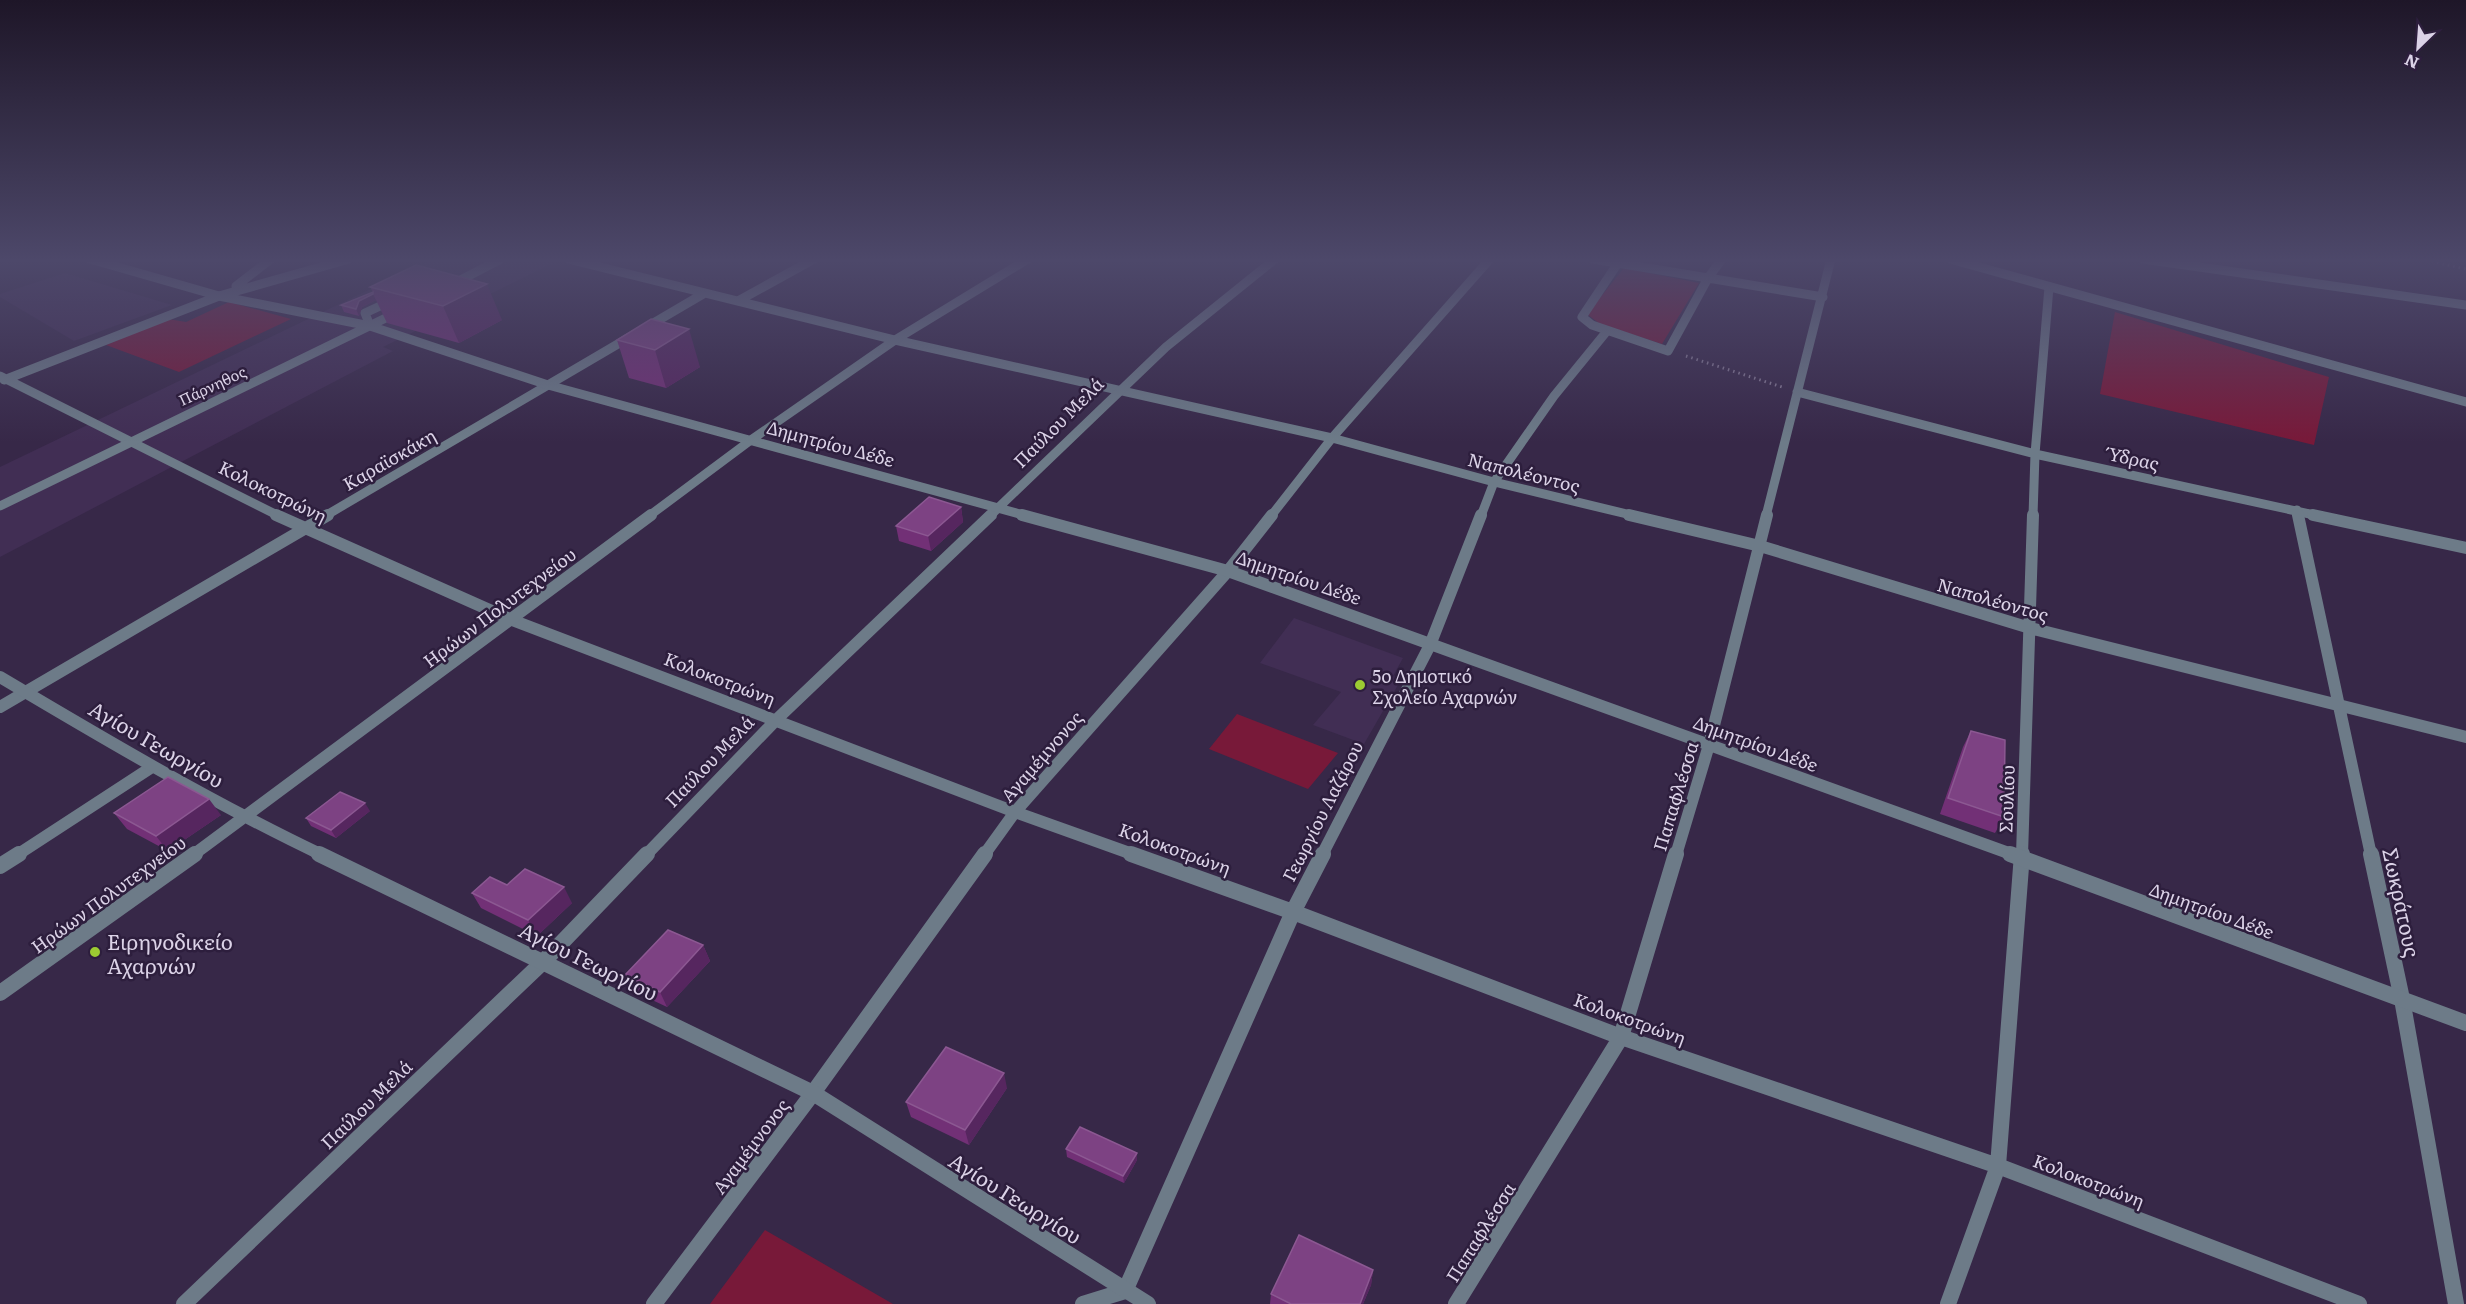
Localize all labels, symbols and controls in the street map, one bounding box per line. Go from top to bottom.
north arrow [2388,18,2448,78]
text: N [2400,49,2422,76]
street label: Πάρνηθος [174,359,250,411]
street label: Παύλου Μελά [1007,371,1109,473]
street label: Δημητρίου Δέδε [764,413,898,473]
street label: Καραϊσκάκη [337,421,441,497]
street label: Ύδρας [2102,439,2162,477]
street label: Ναπολέοντος [1465,445,1583,499]
street label: Κολοκοτρώνη [214,453,332,529]
street label: Ηρώων Πολυτεχνείου [417,540,581,674]
street label: Δημητρίου Δέδε [1233,543,1365,611]
street label: Ναπολέοντος [1934,570,2052,628]
street label: Κολοκοτρώνη [660,644,780,712]
place label: 5ο Δημοτικό Σχολείο Αχαρνών [1372,662,1517,710]
marker: 5ο Δημοτικό Σχολείο Αχαρνών [1353,678,1367,692]
street label: Αγίου Γεωργίου [84,692,230,794]
street label: Αγαμέμνονος [994,704,1088,808]
street label: Δημητρίου Δέδε [1690,708,1822,778]
street label: Παύλου Μελά [658,709,760,813]
street label: Γεωργίου Λαζάρου [1275,736,1369,886]
street label: Παπαφλέσσα [1645,738,1705,854]
street label: Σουλίου [1991,765,2021,833]
street label: Κολοκοτρώνη [1115,815,1235,881]
street label: Ηρώων Πολυτεχνείου [25,829,191,959]
street label: Σωκράτους [2376,844,2430,960]
street label: Δημητρίου Δέδε [2146,875,2278,945]
street label: Αγίου Γεωργίου [514,913,664,1007]
place label: Ειρηνοδικείο Αχαρνών [107,925,233,980]
marker: Ειρηνοδικείο Αχαρνών [88,945,102,959]
street label: Κολοκοτρώνη [1570,985,1690,1051]
street label: Παύλου Μελά [314,1053,418,1155]
street label: Αγαμέμνονος [705,1093,795,1199]
street label: Αγίου Γεωργίου [944,1144,1088,1250]
street label: Κολοκοτρώνη [2029,1146,2149,1214]
street label: Παπαφλέσσα [1438,1177,1522,1287]

